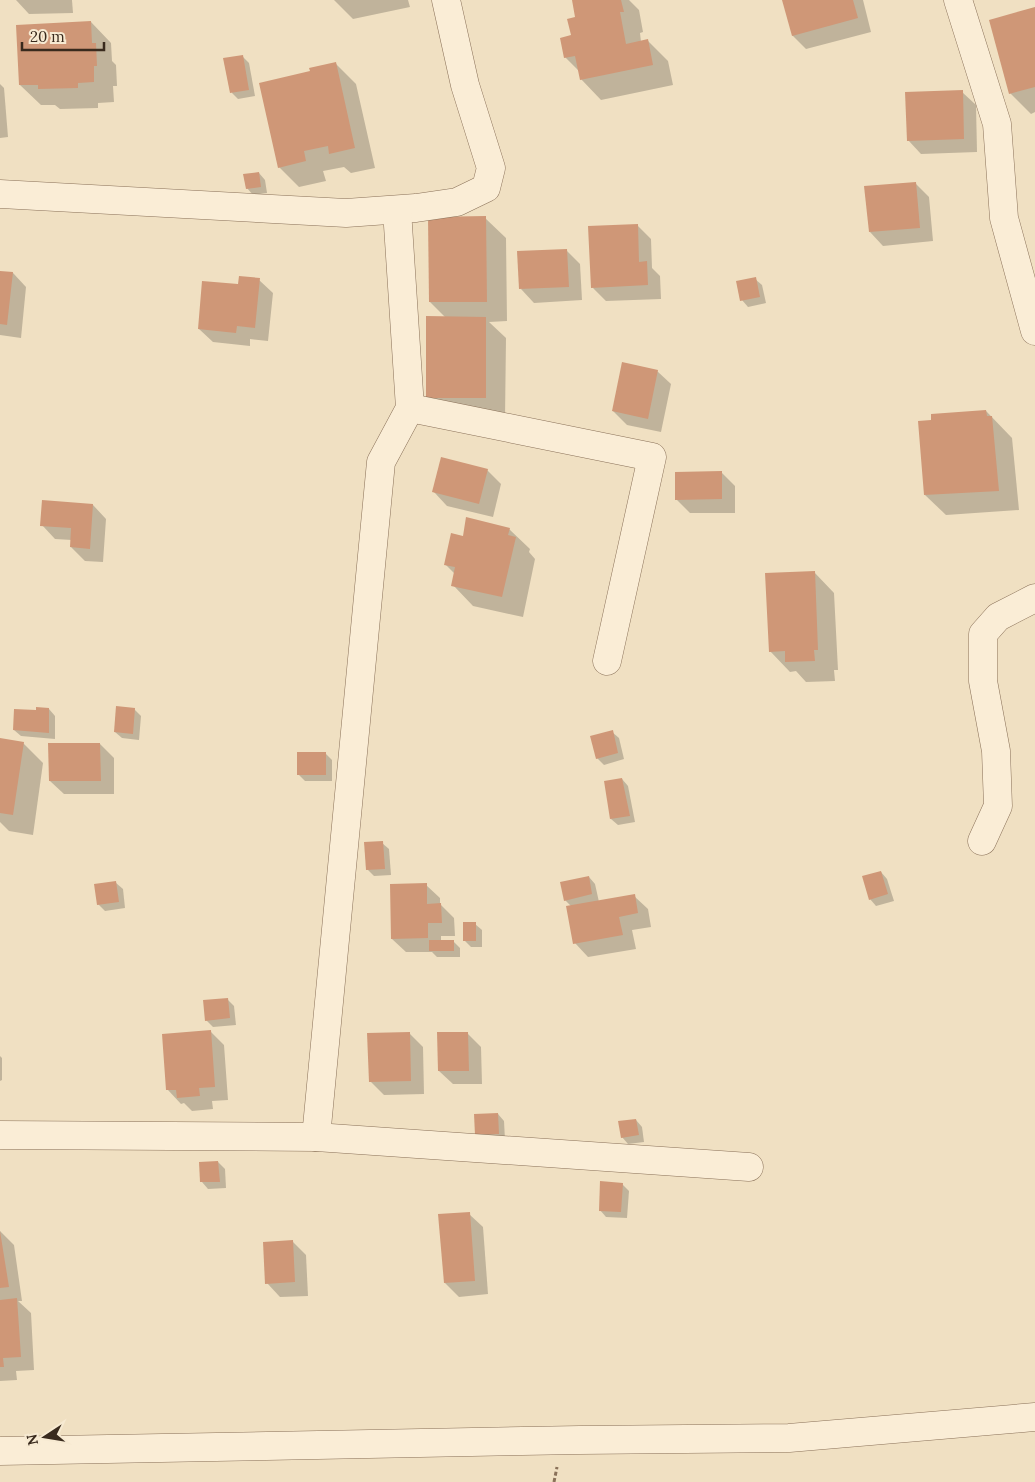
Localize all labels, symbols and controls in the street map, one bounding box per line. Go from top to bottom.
scale bar [22,20,105,52]
text: 20 m [30,27,65,46]
north arrow [20,1412,70,1462]
text: N [22,1432,42,1447]

